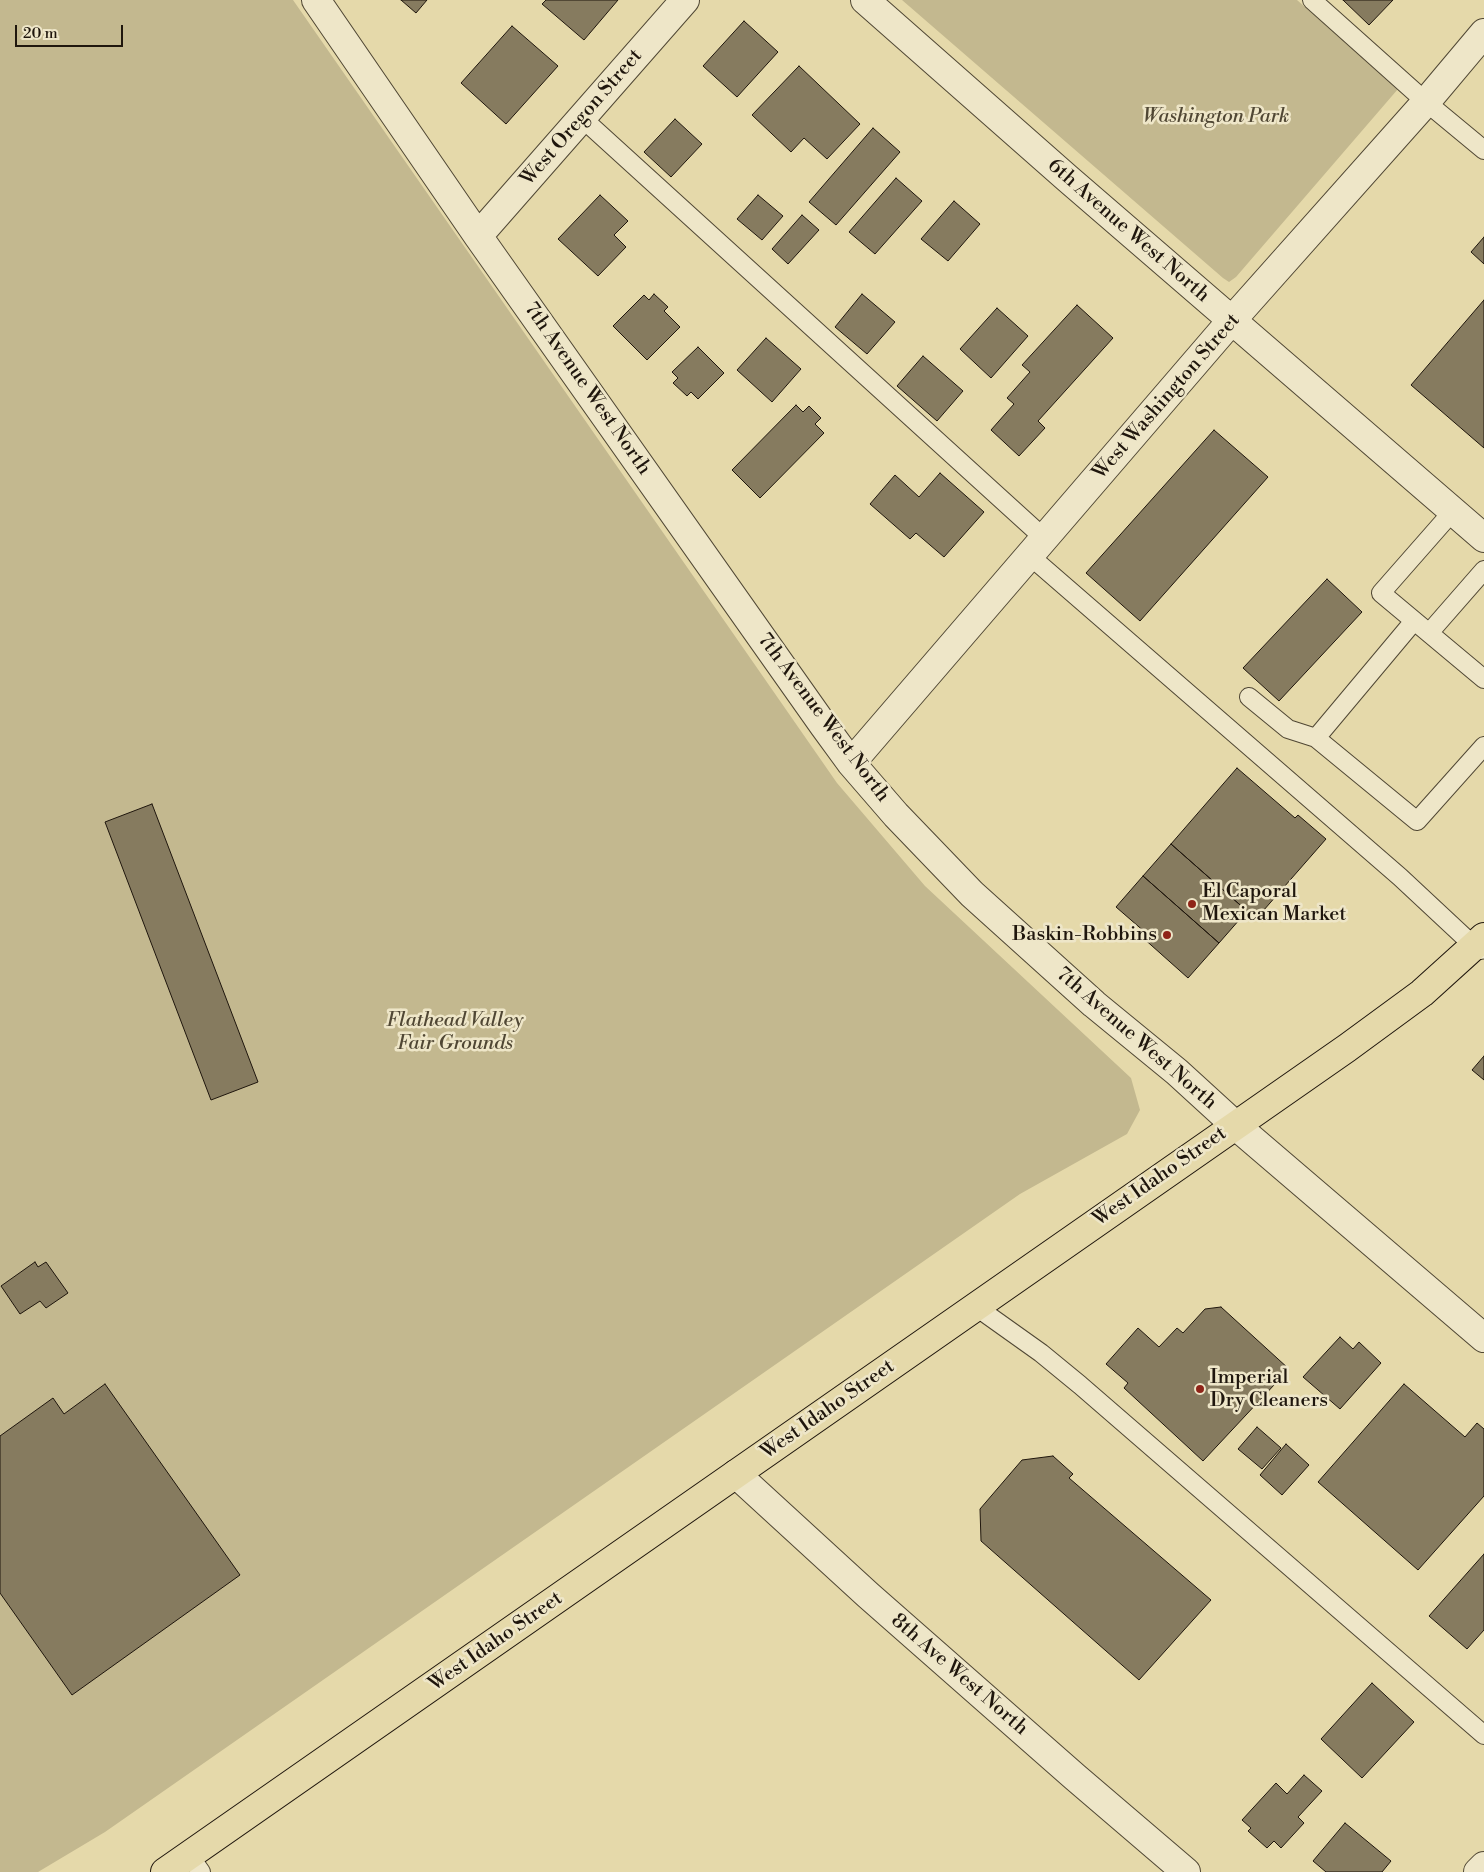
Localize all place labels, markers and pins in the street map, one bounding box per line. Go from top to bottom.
place label: El Caporal Mexican Market [1202,880,1346,927]
marker: El Caporal Mexican Market [1186,898,1198,910]
place label: Baskin-Robbins [1012,923,1157,947]
marker: Baskin-Robbins [1161,929,1173,941]
place label: Imperial Dry Cleaners [1210,1366,1328,1413]
marker: Imperial Dry Cleaners [1194,1383,1206,1395]

